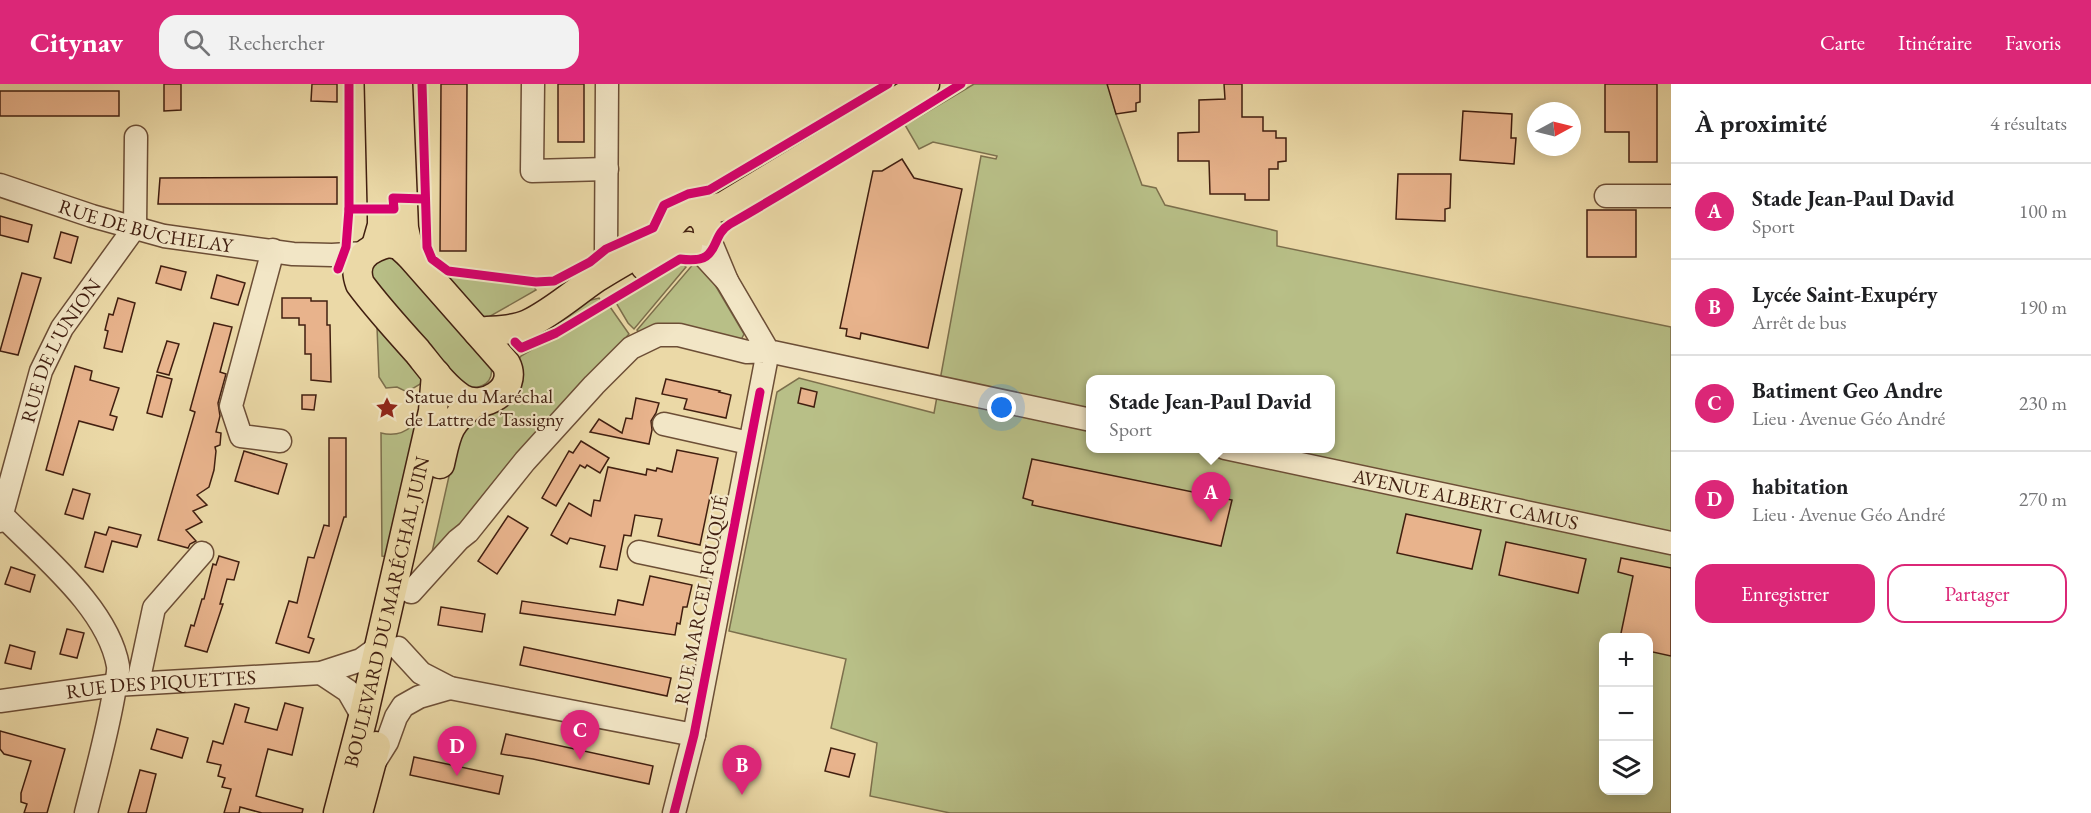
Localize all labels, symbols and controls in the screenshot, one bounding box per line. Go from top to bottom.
search box [159,15,579,69]
text: Citynav [30,24,123,60]
icon: search [180,26,213,59]
text: Rechercher [228,28,325,57]
text: Carte [1820,29,1865,56]
text: Itinéraire [1898,29,1972,56]
text: Favoris [2005,29,2061,56]
north arrow [1527,102,1581,156]
text: À proximité [1695,106,1827,140]
text: 4 résultats [1990,110,2067,136]
text: Stade Jean-Paul David [1752,184,1954,213]
street label: RUE DE BUCHELAY [55,193,236,259]
text: A [1707,198,1722,224]
text: 100 m [2019,198,2067,224]
text: Sport [1752,213,1795,239]
street label: RUE DE L'UNION [14,273,107,426]
text: Lycée Saint-Exupéry [1752,280,1938,309]
text: B [1708,294,1721,320]
text: 190 m [2019,294,2067,320]
text: Arrêt de bus [1752,309,1847,335]
popup [1086,375,1335,453]
text: Batiment Geo Andre [1752,376,1942,405]
place label: Statue du Maréchal de Lattre de Tassigny [405,383,564,432]
text: Stade Jean-Paul David [1109,387,1312,416]
text: C [1707,390,1722,416]
text: 230 m [2019,390,2067,416]
your location [987,393,1016,422]
place icon: Statue du Maréchal de Lattre de Tassigny [374,395,400,421]
text: Lieu · Avenue Géo André [1752,405,1945,431]
text: Sport [1109,416,1152,442]
street label: BOULEVARD DU MARÉCHAL JUIN [337,454,435,770]
street label: AVENUE ALBERT CAMUS [1349,462,1581,536]
pin: A [1192,472,1230,522]
text: habitation [1752,472,1849,501]
text: D [1707,486,1722,512]
text: 270 m [2019,486,2067,512]
street label: RUE MARCEL FOUQUÉ [668,493,734,707]
text: Lieu · Avenue Géo André [1752,501,1945,527]
button: Enregistrer [1695,564,1875,623]
button: Partager [1887,564,2067,623]
map controls [1599,633,1653,795]
button: + [1599,633,1653,687]
street label: RUE DES PIQUETTES [64,664,257,705]
button: − [1599,687,1653,741]
pin: C [560,710,600,760]
pin: D [438,726,476,776]
button: layers [1599,741,1653,795]
pin: B [722,746,762,795]

